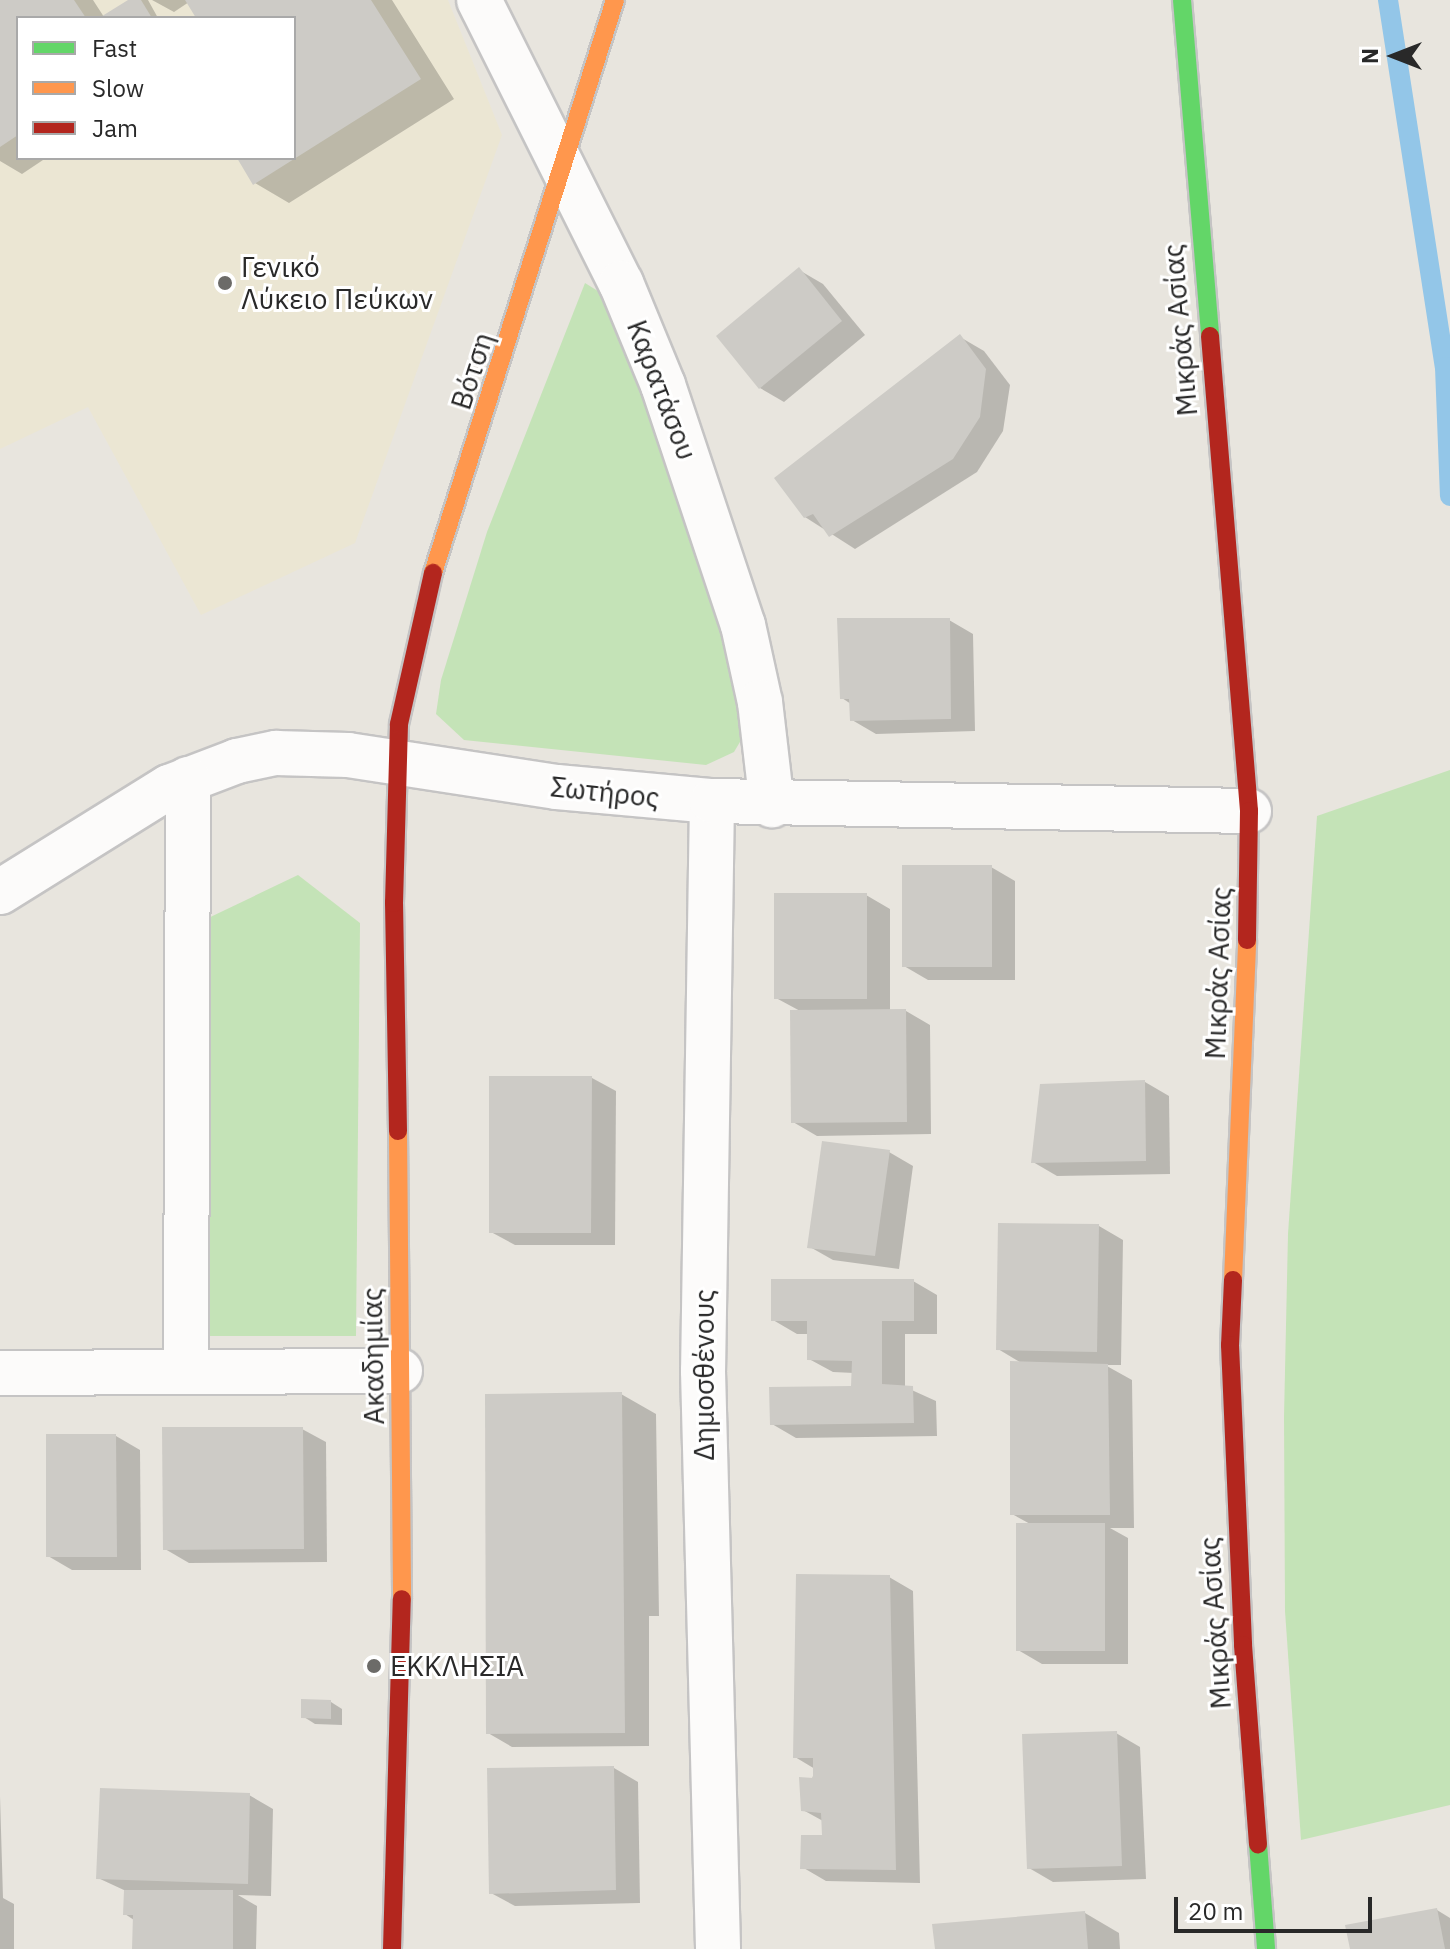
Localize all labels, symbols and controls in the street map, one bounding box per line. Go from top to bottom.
legend [16,16,296,160]
north arrow [1354,16,1434,96]
text: Fast [92,32,137,64]
text: N [1355,48,1384,64]
text: Slow [92,72,144,104]
text: Jam [92,112,138,144]
street label: Μικράς Ασίας [1156,242,1204,418]
place label: Γενικό Λύκειο Πεύκων [241,250,433,316]
marker: Γενικό Λύκειο Πεύκων [216,274,234,292]
street label: Καρατάσου [620,315,704,465]
street label: Βότση [444,328,500,414]
street label: Σωτήρος [549,770,661,814]
street label: Μικράς Ασίας [1198,886,1238,1060]
street label: Ακαδημίας [355,1287,391,1425]
street label: Δημοσθένους [687,1289,721,1461]
street label: Μικράς Ασίας [1192,1536,1238,1710]
place label: ΕΚΚΛΗΣΙΑ [390,1649,524,1683]
marker: ΕΚΚΛΗΣΙΑ [365,1657,383,1675]
scale bar [1178,1881,1376,1931]
text: 20 m [1188,1895,1243,1927]

